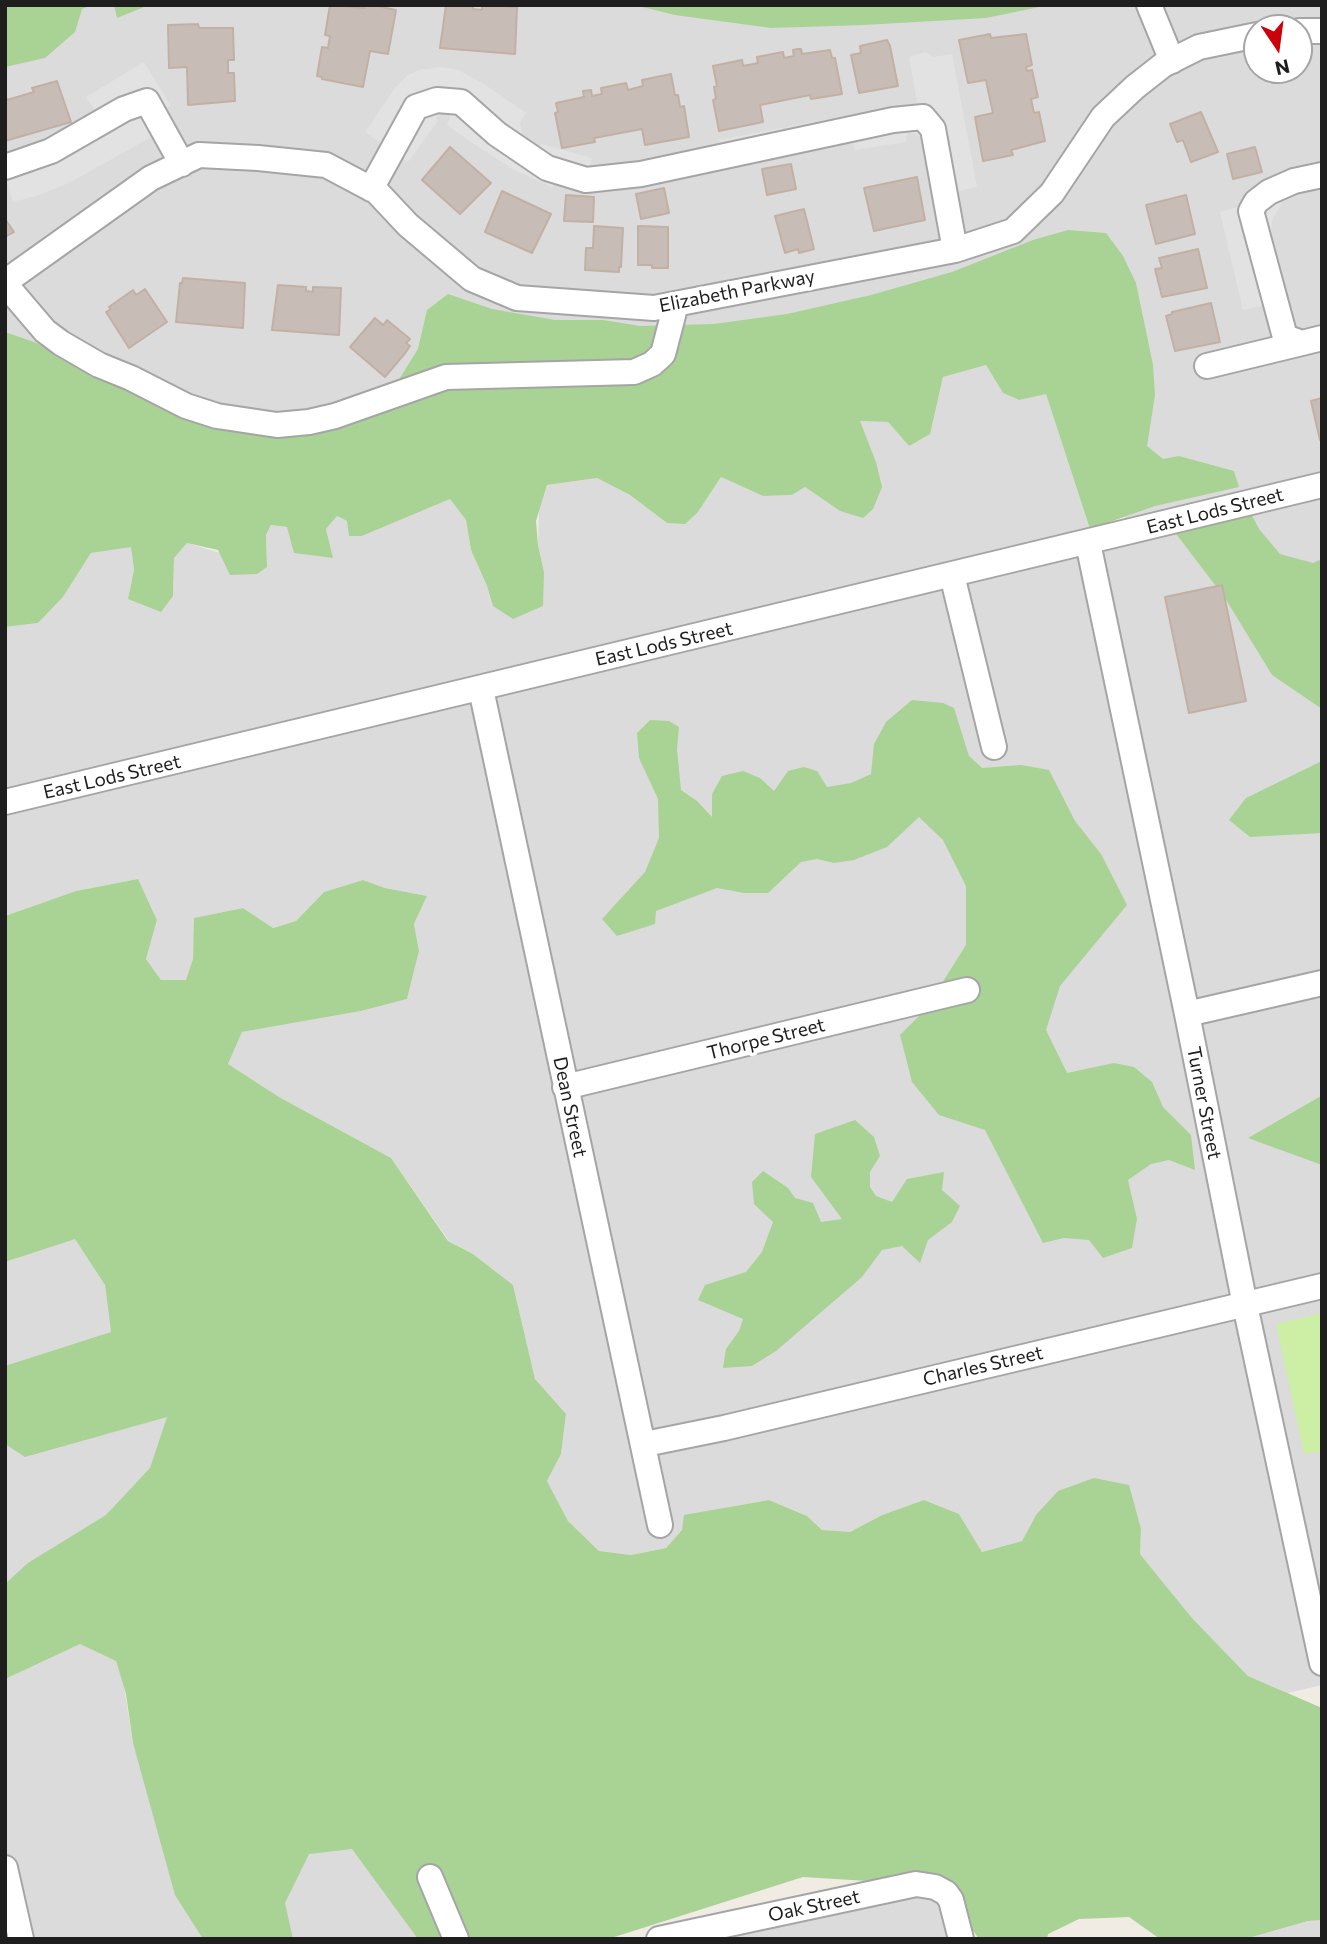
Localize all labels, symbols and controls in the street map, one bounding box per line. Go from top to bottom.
north arrow [1243,14,1313,84]
text: N [1273,55,1292,81]
street label: Elizabeth Parkway [657,265,817,317]
street label: East Lods Street [1144,483,1286,539]
street label: East Lods Street [593,617,735,671]
street label: East Lods Street [41,750,183,804]
street label: Thorpe Street [705,1013,827,1065]
street label: Turner Street [1182,1045,1226,1161]
street label: Dean Street [548,1055,592,1159]
street label: Charles Street [921,1341,1045,1391]
street label: Oak Street [766,1885,862,1927]

